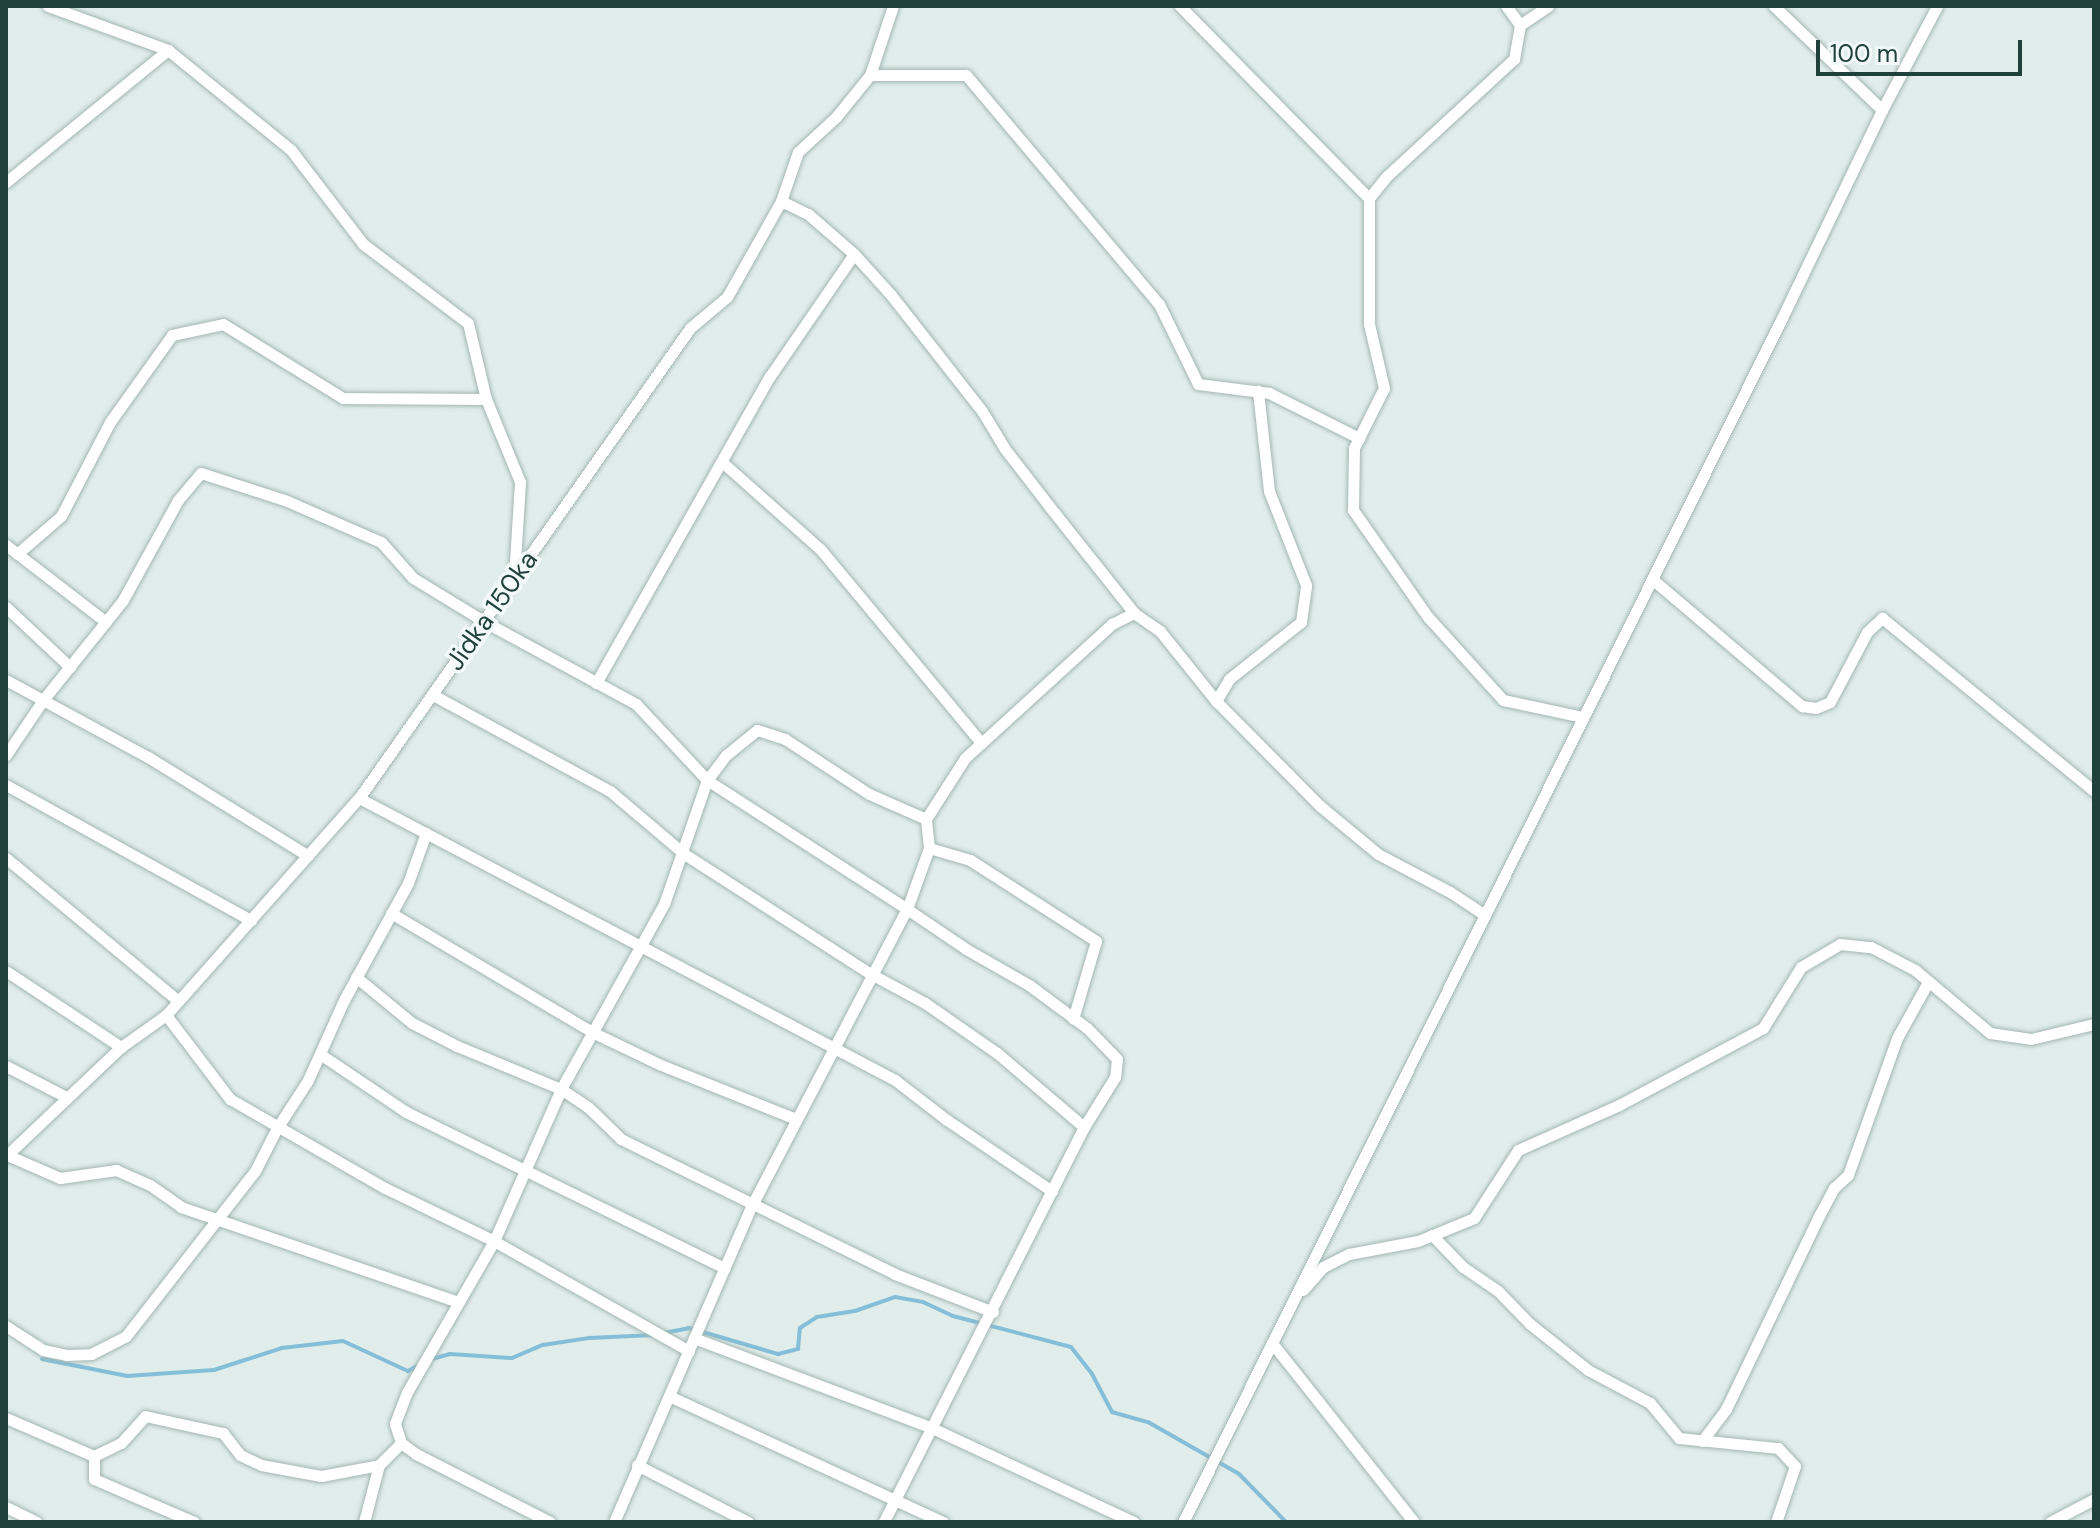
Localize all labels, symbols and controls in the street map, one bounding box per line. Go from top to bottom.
scale bar [1820,24,2026,74]
text: 100 m [1830,38,1898,69]
street label: Jidka 150ka [439,545,545,677]

